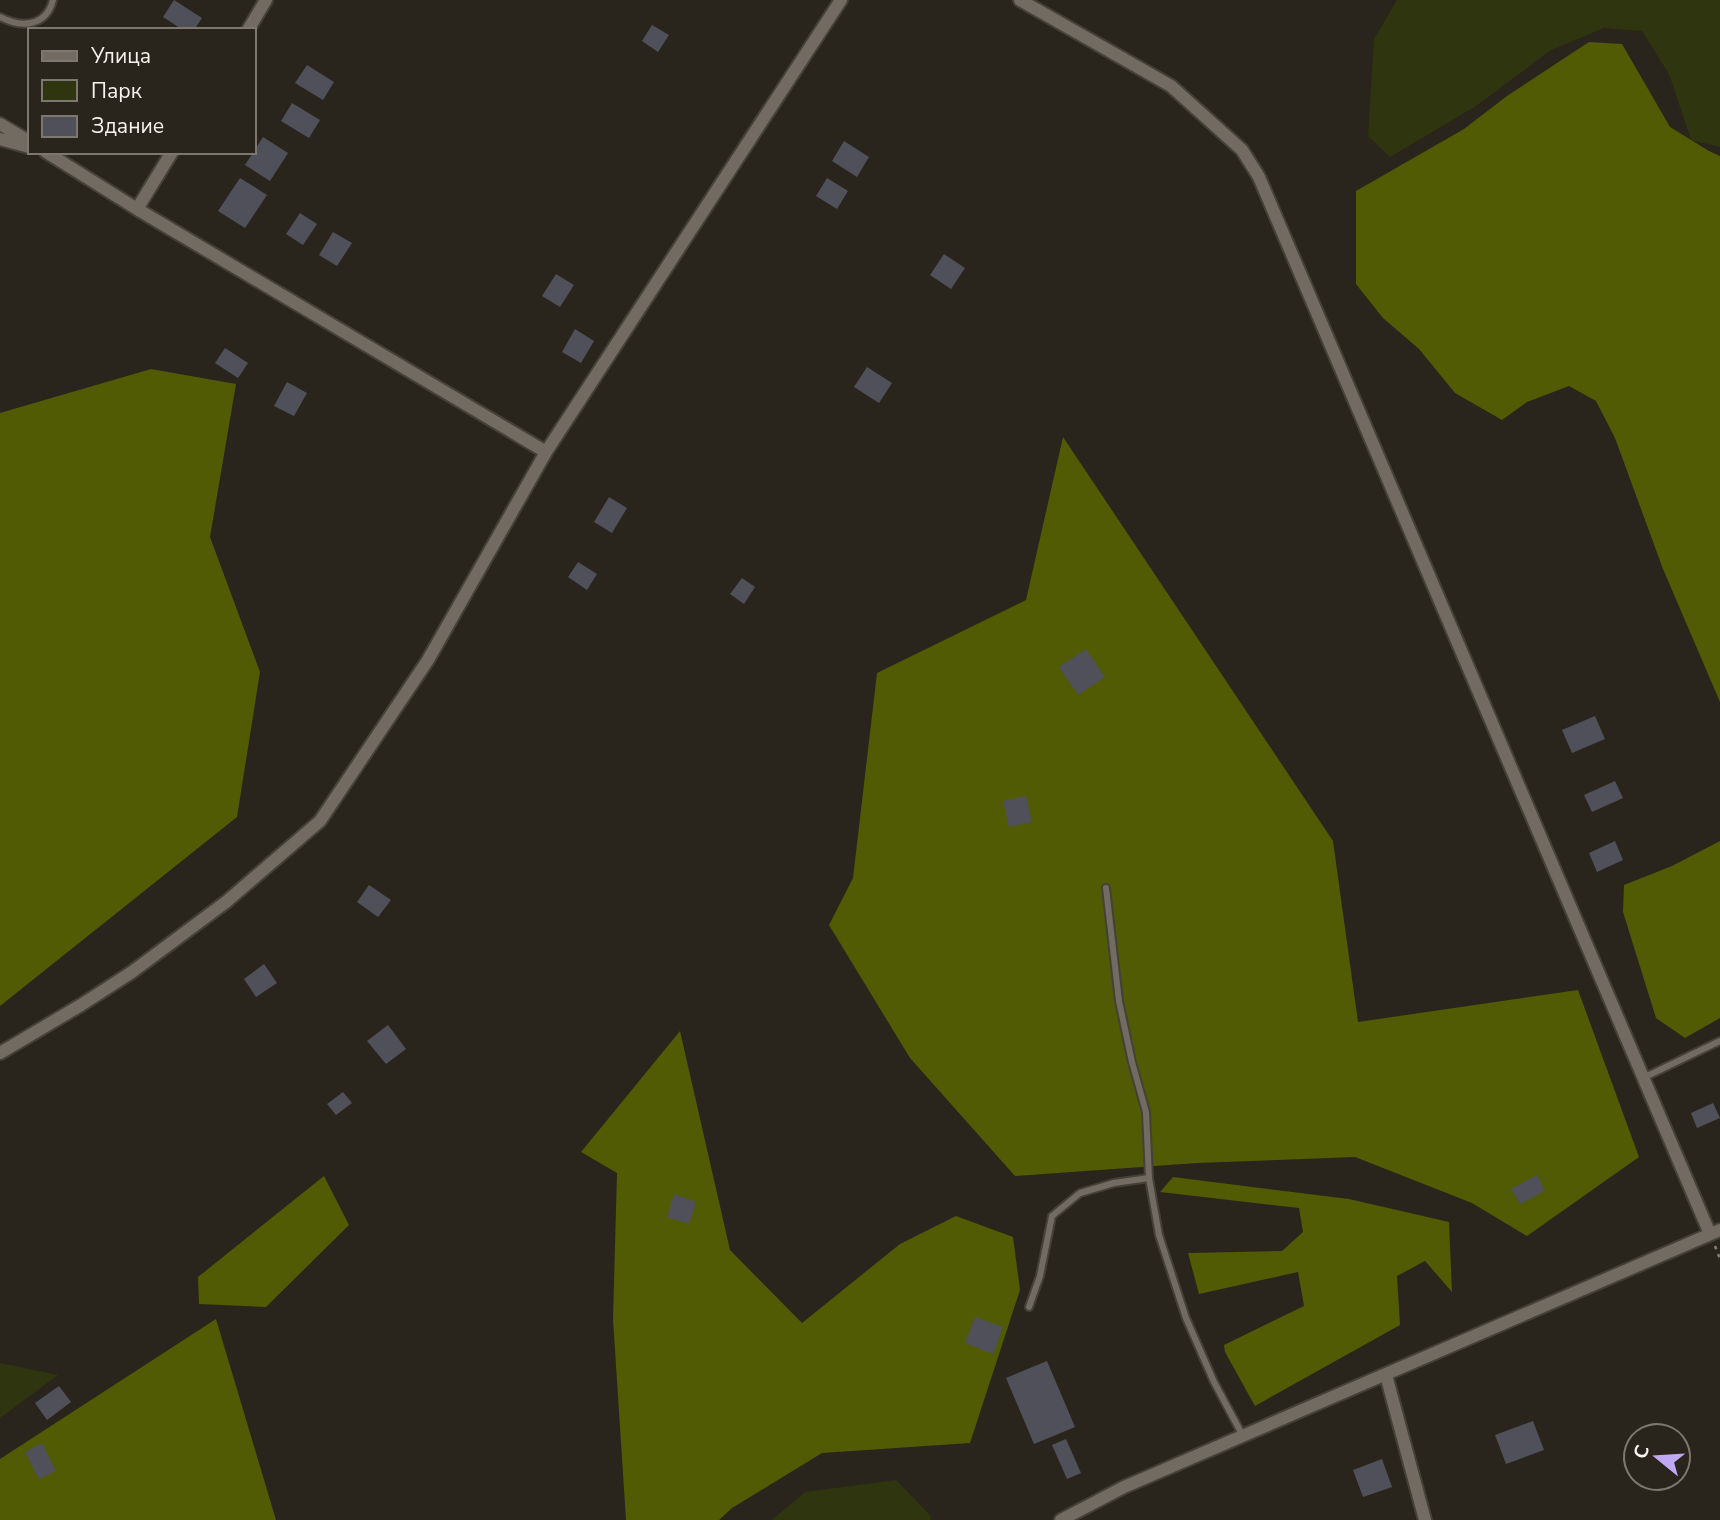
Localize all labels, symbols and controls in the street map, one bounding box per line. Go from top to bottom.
legend [28,28,256,154]
text: Улица [90,42,151,70]
text: Парк [91,77,143,105]
text: Здание [91,112,164,140]
north arrow [1622,1422,1692,1492]
text: С [1627,1442,1656,1462]

